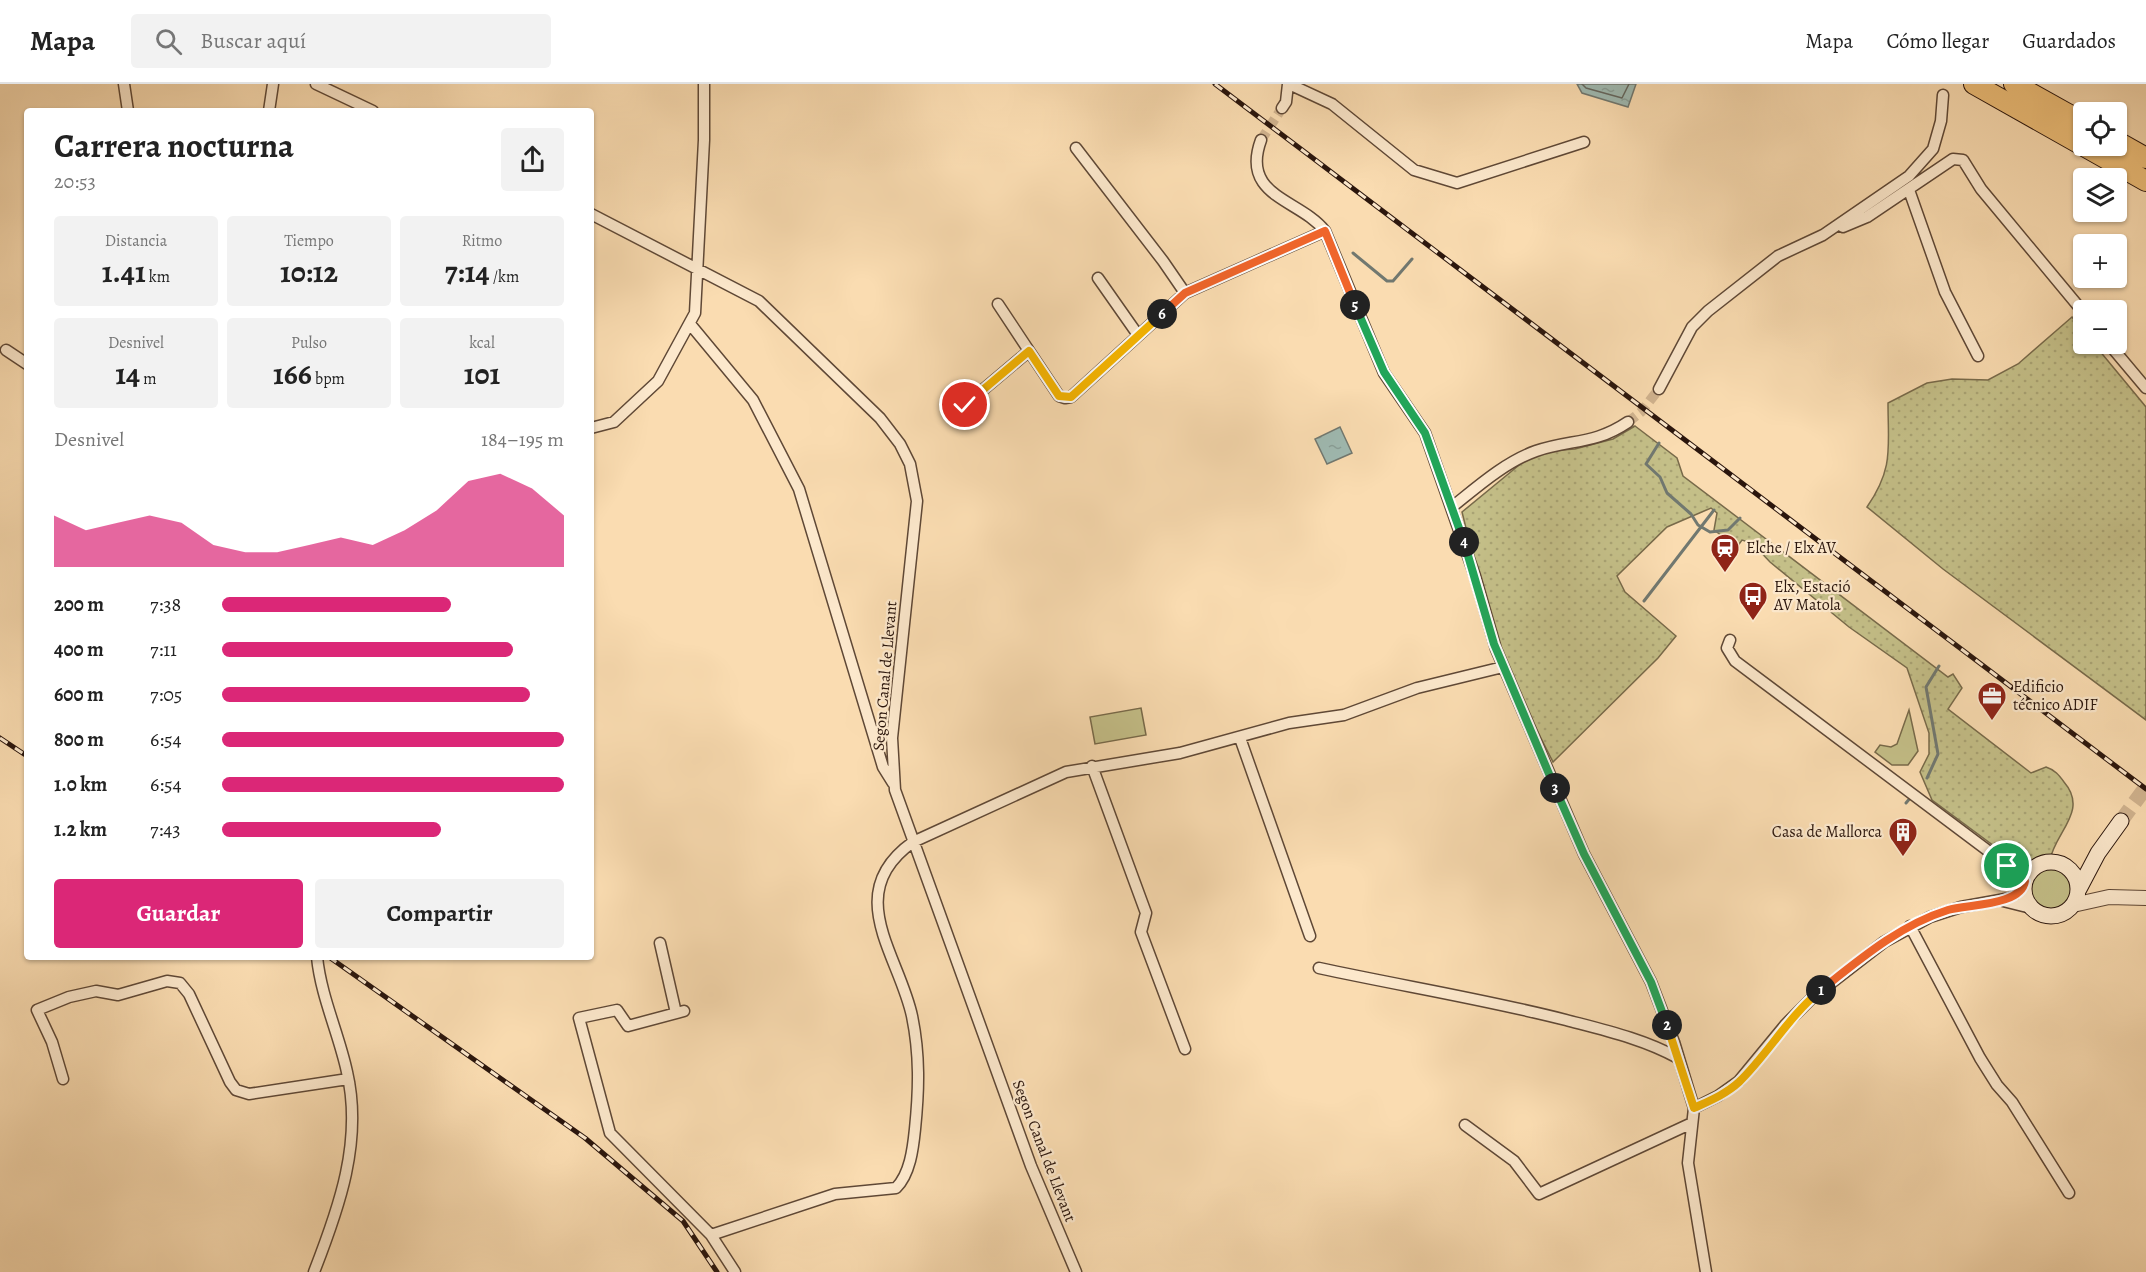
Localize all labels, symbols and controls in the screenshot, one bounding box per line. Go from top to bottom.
search box [131,14,551,68]
text: Mapa [30,22,95,60]
icon: search [152,25,185,58]
text: Buscar aquí [200,26,306,56]
text: Mapa [1805,27,1853,55]
text: Cómo llegar [1886,27,1989,55]
text: Guardados [2022,27,2116,55]
map controls [2073,102,2127,354]
button: locate [2073,102,2127,156]
text: Carrera nocturna [54,123,294,168]
button: share [501,128,564,191]
text: 20:53 [54,168,96,195]
button: layers [2073,168,2127,222]
text: Distancia [105,230,167,252]
text: Tiempo [284,230,334,252]
text: Ritmo [462,230,502,252]
button: + [2073,234,2127,288]
text: 1.41 [102,252,146,292]
text: 10:12 [280,252,338,292]
text: 7:14 [445,252,490,292]
text: km [146,266,170,288]
text: /km [490,266,519,288]
pin: 5 [1340,290,1370,320]
text: 5 [1352,294,1358,316]
pin: 6 [1147,299,1177,329]
button: − [2073,300,2127,354]
text: 6 [1158,303,1166,325]
text: Desnivel [108,332,164,354]
text: Pulso [291,332,327,354]
text: kcal [469,332,495,354]
text: 14 [115,354,140,394]
text: 166 [273,354,312,394]
text: 101 [464,354,500,394]
text: m [140,368,157,390]
text: bpm [312,368,345,390]
pin [939,379,990,430]
icon: check [948,388,981,421]
text: Desnivel [54,426,124,453]
text: 184–195 m [481,426,564,453]
pin: 4 [1449,527,1479,557]
text: 4 [1460,531,1468,553]
station icon: Elche / Elx AV [1709,532,1741,574]
place label: Elche / Elx AV [1746,537,1836,559]
place label: Elx, Estació AV Matola [1773,576,1850,616]
bus stop icon: Elx, Estació AV Matola [1737,580,1769,622]
text: 200 m [54,591,104,618]
text: 7:38 [150,591,181,618]
street label: Segon Canal de Llevant [867,600,903,752]
text: 400 m [54,636,104,663]
text: 7:11 [150,636,177,663]
place label: Edificio técnico ADIF [2013,676,2098,716]
office icon: Edificio técnico ADIF [1976,680,2008,722]
text: 600 m [54,681,104,708]
text: 7:05 [150,681,182,708]
text: 800 m [54,726,104,753]
text: 6:54 [150,726,182,753]
text: 1.0 km [54,771,107,798]
text: 6:54 [150,771,182,798]
pin: 3 [1540,773,1570,803]
text: 3 [1552,777,1558,799]
text: 1.2 km [54,816,107,843]
text: 7:43 [150,816,181,843]
building icon: Casa de Mallorca [1887,816,1919,858]
place label: Casa de Mallorca [1772,821,1883,843]
pin [1981,840,2032,891]
icon: arrive [1990,849,2023,882]
button: Guardar [54,879,303,948]
button: Compartir [315,879,564,948]
pin: 1 [1806,975,1836,1005]
text: 1 [1818,979,1824,1001]
pin: 2 [1652,1010,1682,1040]
text: 2 [1663,1014,1671,1036]
street label: Segon Canal de Llevant [1007,1077,1081,1225]

